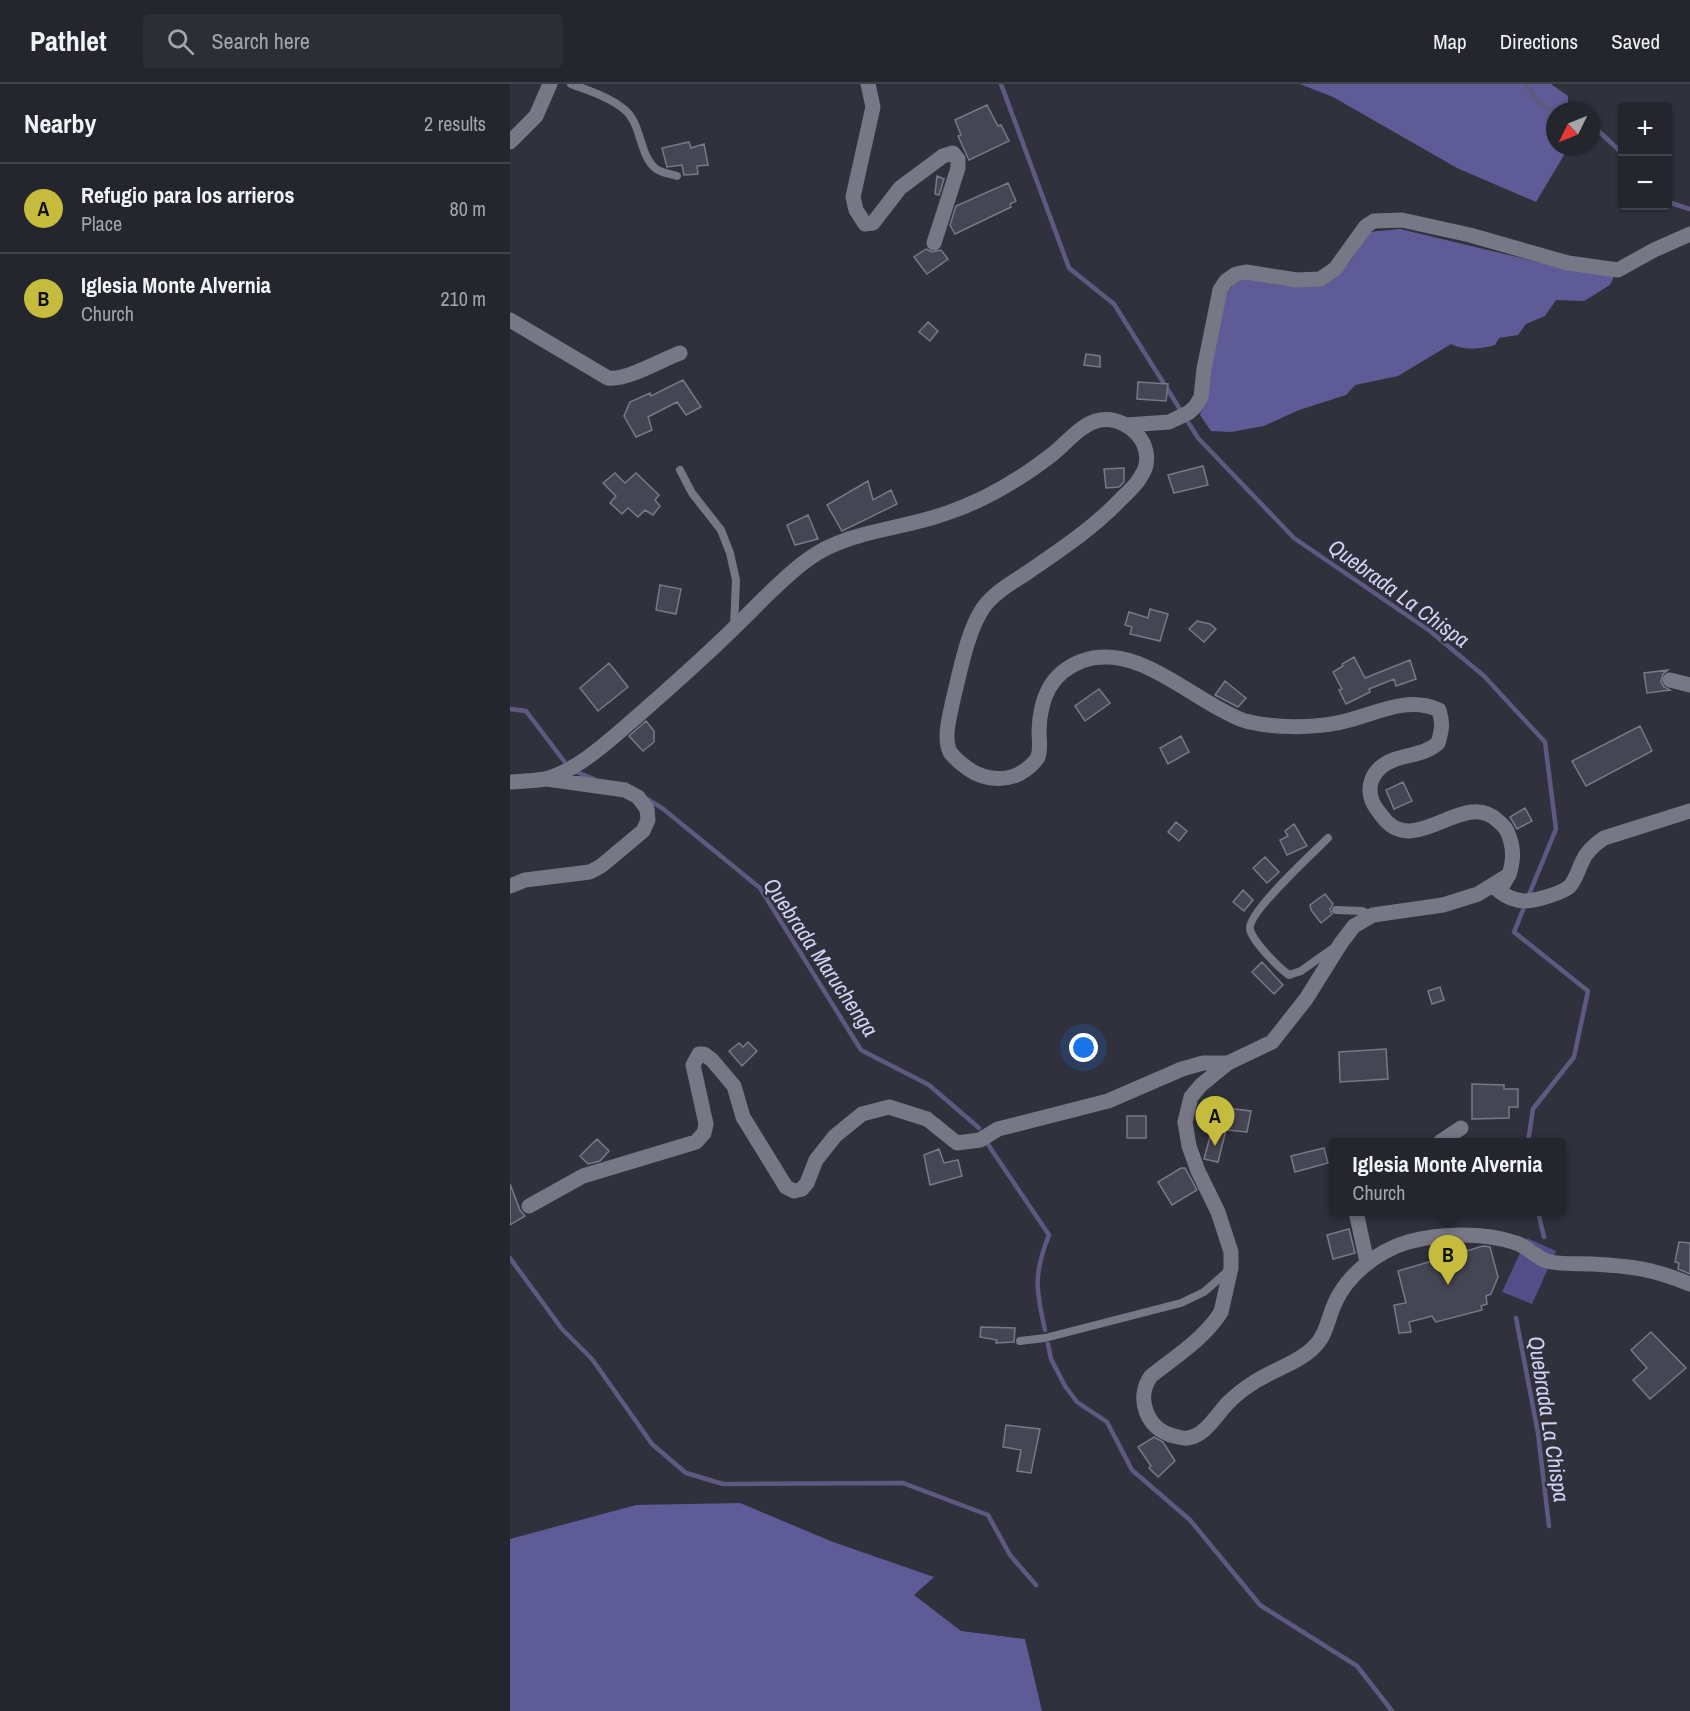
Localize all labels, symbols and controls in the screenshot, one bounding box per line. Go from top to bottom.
search box [143,14,563,68]
text: Pathlet [30,22,107,60]
icon: search [164,25,197,58]
text: Search here [212,26,310,56]
text: Map [1433,27,1467,56]
text: Directions [1500,27,1578,56]
text: Saved [1611,27,1660,56]
north arrow [1546,102,1600,156]
map controls [1618,102,1672,210]
button: + [1618,102,1672,156]
text: Nearby [24,106,96,141]
text: 2 results [424,110,486,137]
button: − [1618,156,1672,210]
text: Refugio para los arrieros [81,180,295,210]
text: A [38,195,49,222]
text: 80 m [450,195,486,222]
text: Place [81,210,122,237]
text: Iglesia Monte Alvernia [81,270,271,300]
text: B [38,285,49,312]
text: 210 m [440,285,486,312]
text: Church [81,300,134,327]
water label: Quebrada La Chispa [1322,532,1476,654]
water label: Quebrada Maruchenga [757,872,885,1042]
your location [1069,1033,1098,1062]
pin: A [1196,1096,1234,1146]
popup [1329,1138,1566,1216]
text: Iglesia Monte Alvernia [1353,1149,1542,1179]
text: Church [1353,1179,1405,1206]
pin: B [1428,1236,1468,1285]
water label: Quebrada La Chispa [1521,1334,1577,1504]

